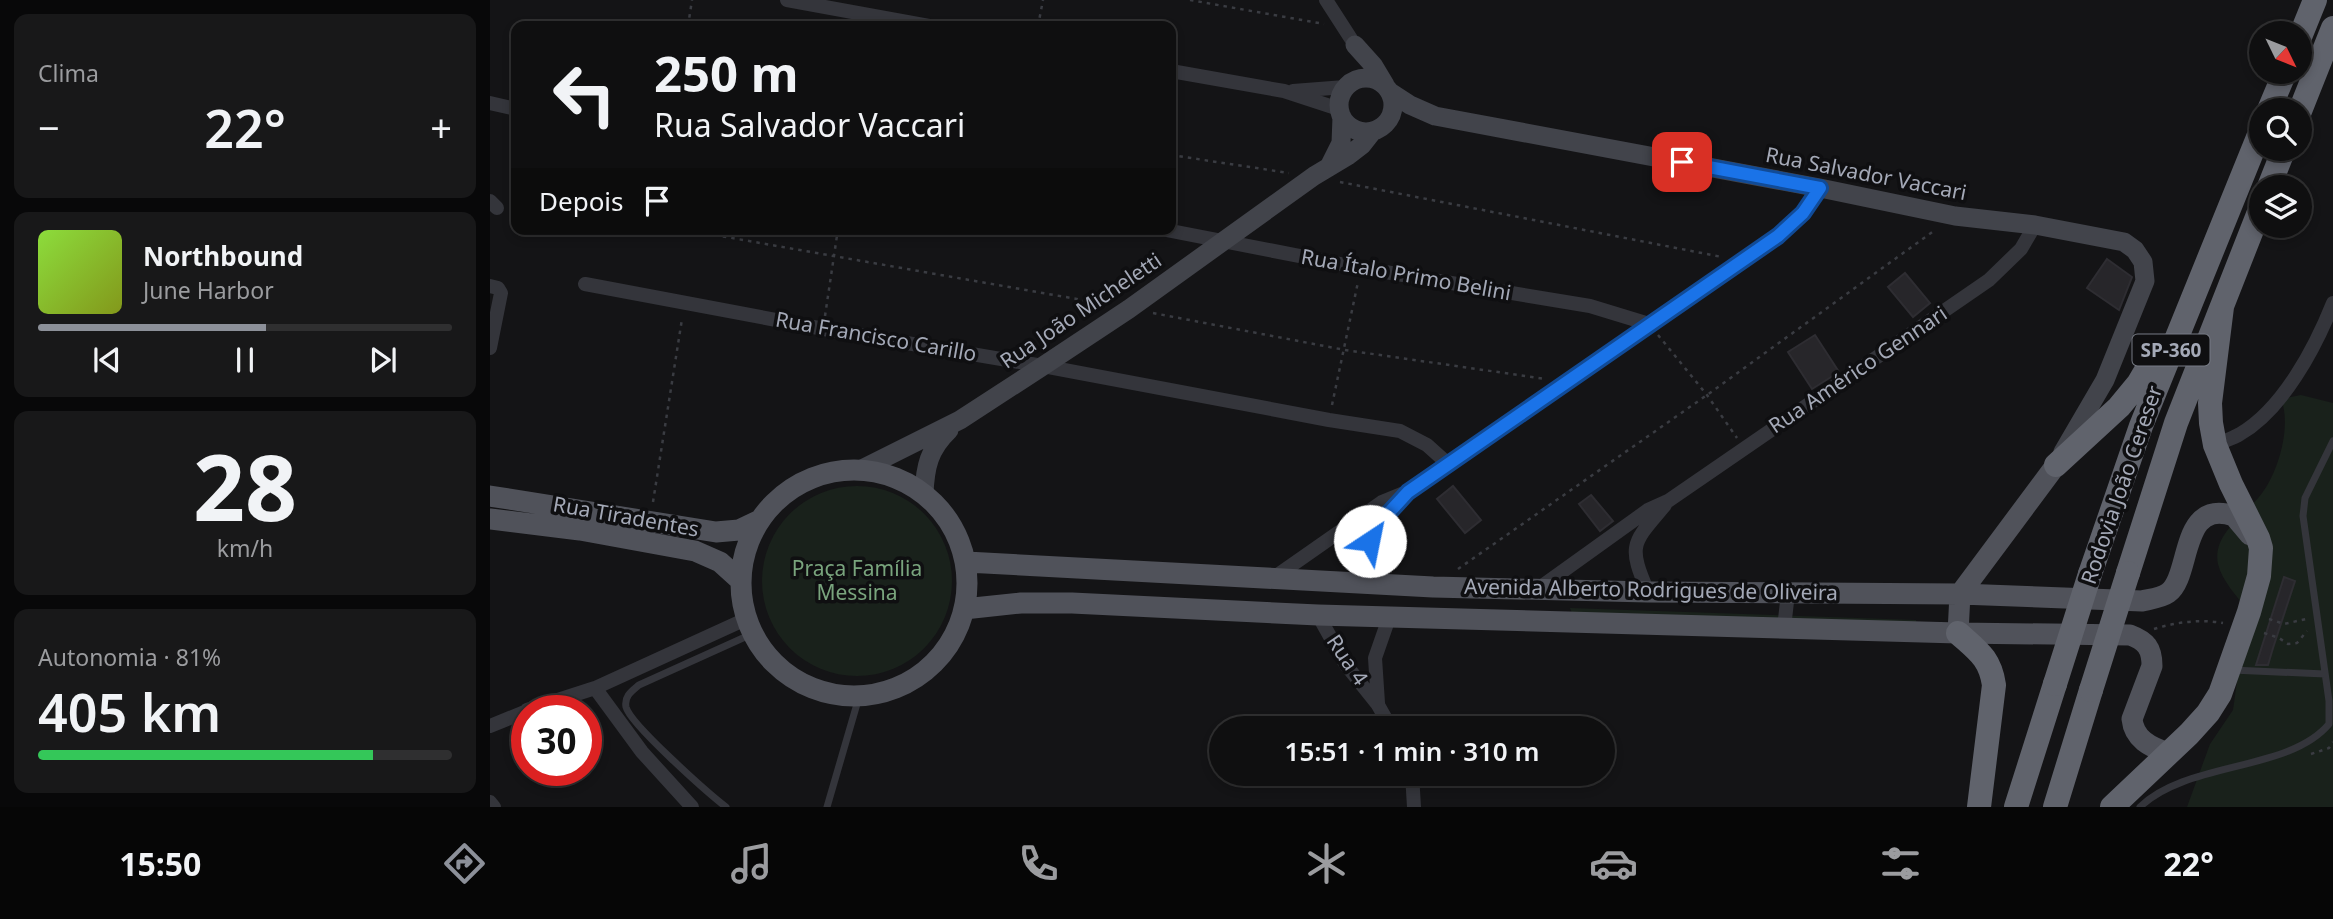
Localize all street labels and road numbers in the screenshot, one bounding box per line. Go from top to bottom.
street label: Rua Salvador Vaccari [1763,140,1969,206]
street label: Rua Ítalo Primo Belini [1299,242,1513,306]
street label: Rua João Micheletti [994,246,1167,375]
street label: Rua Américo Gennari [1763,299,1952,439]
street label: Rua Francisco Carillo [773,305,979,367]
road number: SP-360 [2132,334,2210,366]
street label: Rodovia João Cereser [2074,381,2168,588]
street label: Rua Tiradentes [551,489,701,543]
street label: Avenida Alberto Rodrigues de Oliveira [1464,572,1838,606]
street label: Rua 4 [1321,629,1375,690]

